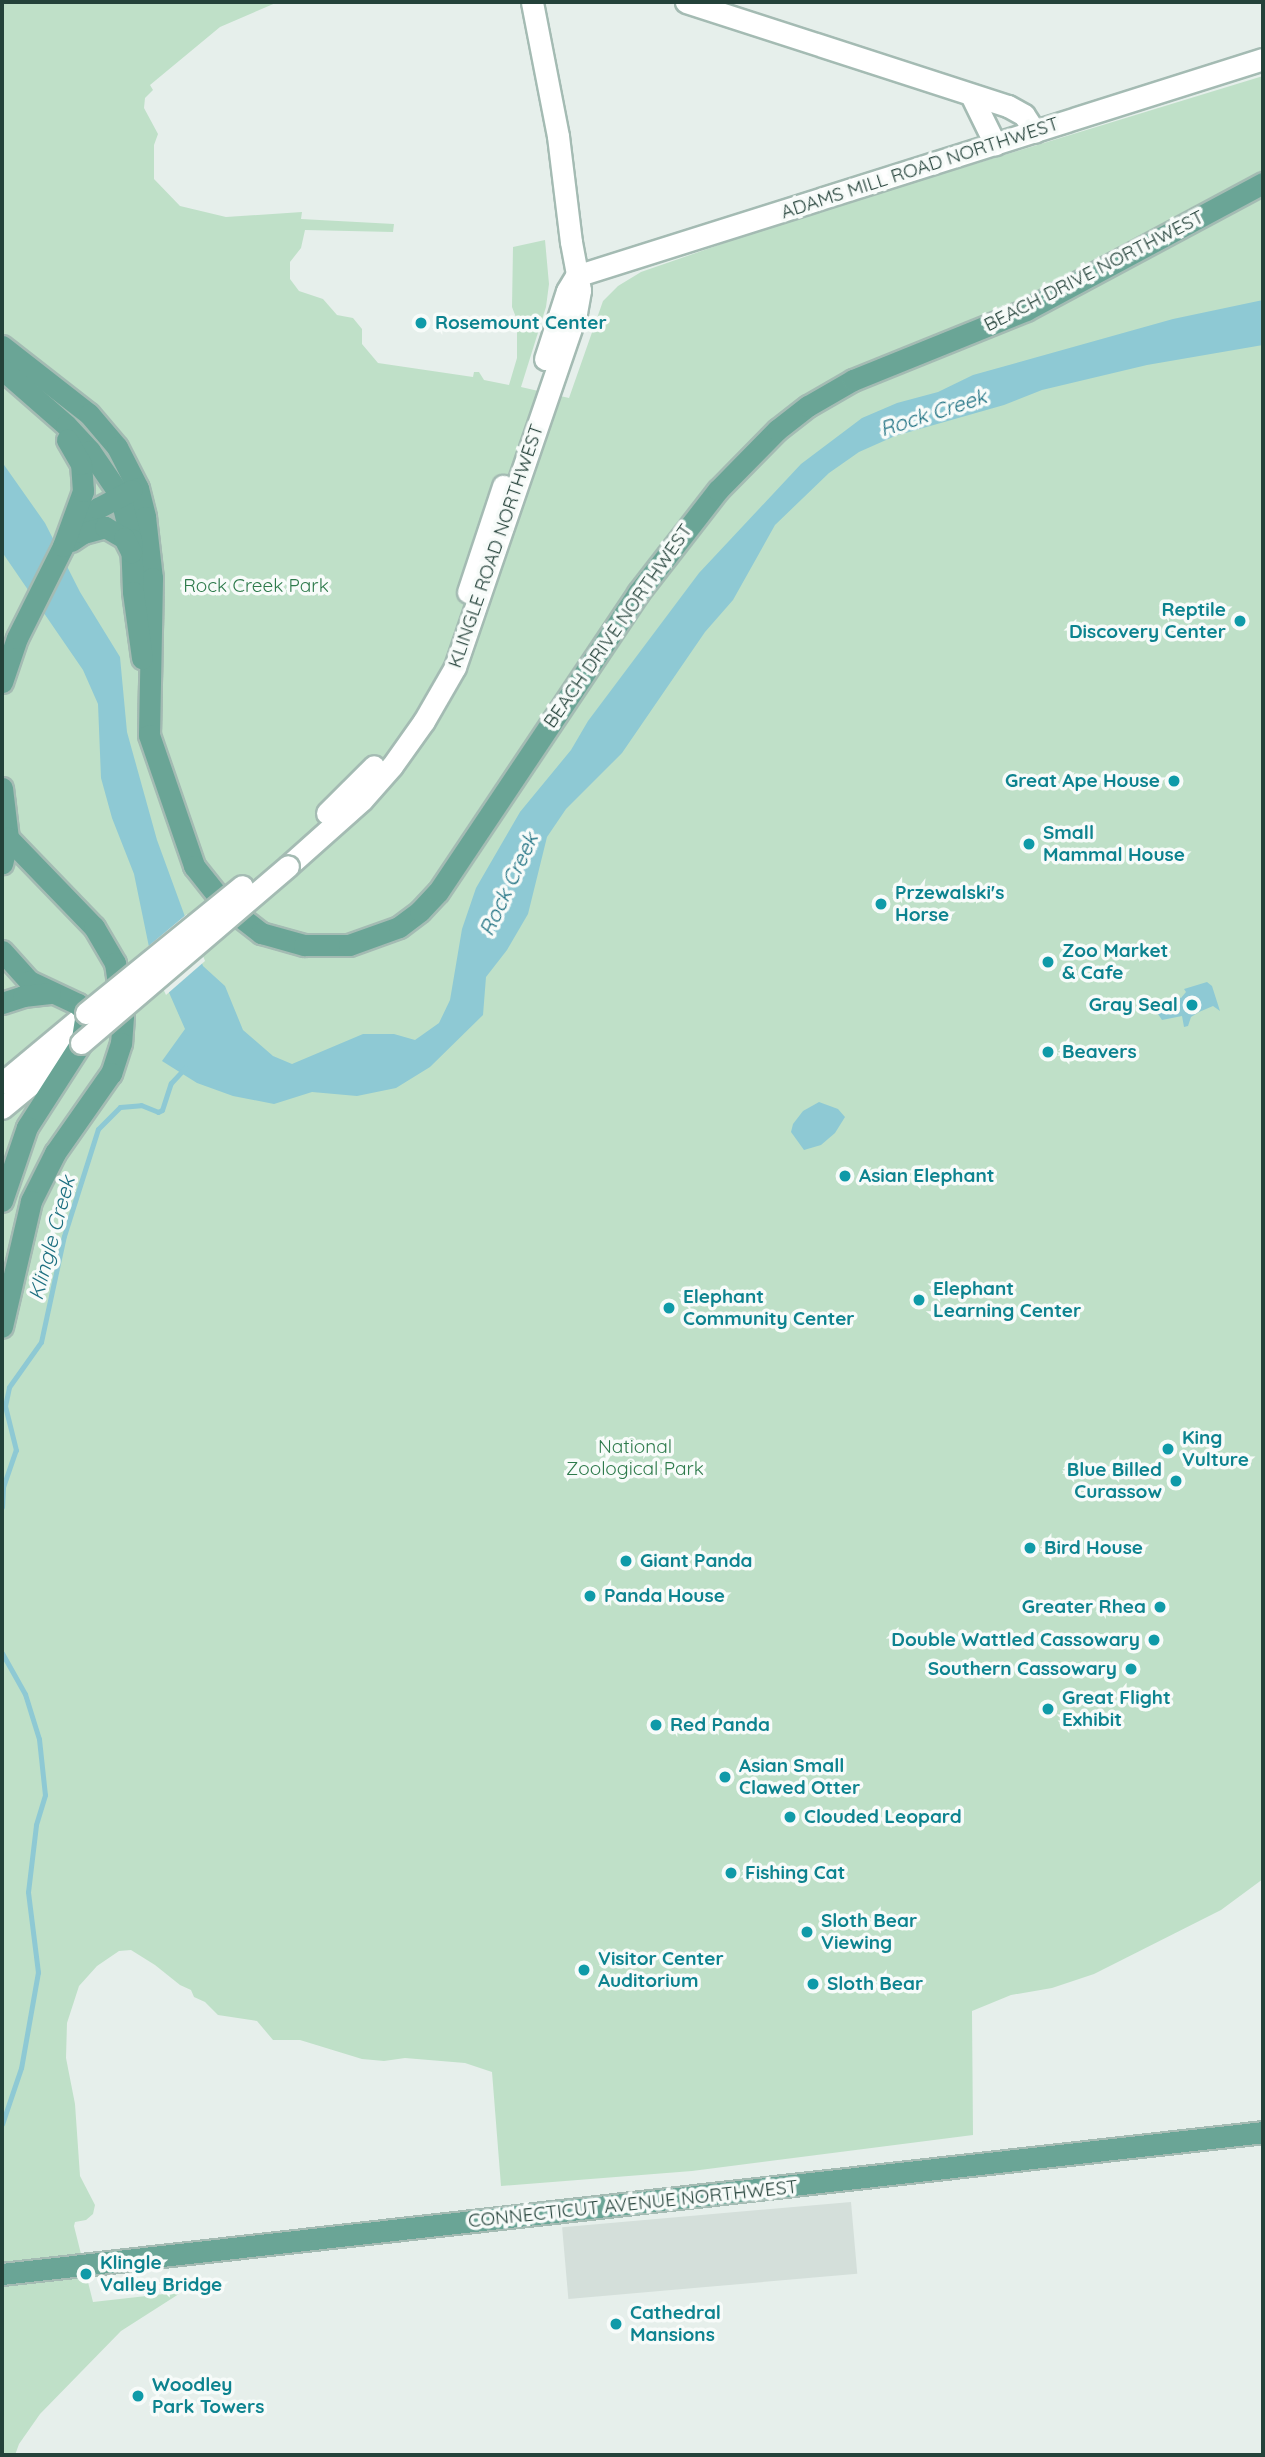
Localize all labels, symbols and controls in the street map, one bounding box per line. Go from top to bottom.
street label: ADAMS MILL ROAD NORTHWEST [778,112,1062,224]
street label: BEACH DRIVE NORTHWEST [980,206,1208,336]
place label: Rosemount Center [435,312,607,334]
marker: Rosemount Center [413,315,429,331]
water label: Rock Creek [876,383,990,441]
street label: KLINGLE ROAD NORTHWEST [444,421,548,671]
street label: BEACH DRIVE NORTHWEST [539,520,697,732]
park label: Rock Creek Park [183,575,329,597]
place label: Reptile Discovery Center [1069,599,1226,643]
marker: Reptile Discovery Center [1232,613,1248,629]
place label: Great Ape House [1005,770,1160,792]
marker: Great Ape House [1166,773,1182,789]
place label: Small Mammal House [1043,822,1185,866]
water label: Rock Creek [473,828,543,940]
marker: Small Mammal House [1021,836,1037,852]
place label: Przewalski's Horse [895,882,1004,926]
marker: Przewalski's Horse [873,896,889,912]
place label: Zoo Market & Cafe [1062,940,1168,984]
marker: Zoo Market & Cafe [1040,954,1056,970]
place label: Gray Seal [1089,994,1178,1016]
marker: Gray Seal [1184,997,1200,1013]
place label: Beavers [1062,1041,1137,1063]
marker: Beavers [1040,1044,1056,1060]
place label: Asian Elephant [859,1165,994,1187]
marker: Asian Elephant [837,1168,853,1184]
water label: Klingle Creek [22,1173,80,1303]
place label: Elephant Learning Center [933,1278,1081,1322]
place label: Elephant Community Center [683,1286,855,1330]
marker: Elephant Learning Center [911,1292,927,1308]
marker: Elephant Community Center [661,1300,677,1316]
place label: King Vulture [1182,1427,1249,1471]
park label: National Zoological Park [566,1436,704,1480]
marker: King Vulture [1160,1441,1176,1457]
place label: Blue Billed Curassow [1067,1459,1162,1503]
marker: Blue Billed Curassow [1168,1473,1184,1489]
place label: Bird House [1044,1537,1143,1559]
marker: Bird House [1022,1540,1038,1556]
place label: Giant Panda [640,1550,753,1572]
marker: Giant Panda [618,1553,634,1569]
place label: Panda House [604,1585,725,1607]
marker: Panda House [582,1588,598,1604]
place label: Greater Rhea [1022,1596,1146,1618]
marker: Greater Rhea [1152,1599,1168,1615]
place label: Double Wattled Cassowary [891,1629,1140,1651]
marker: Double Wattled Cassowary [1146,1632,1162,1648]
place label: Southern Cassowary [928,1658,1117,1680]
marker: Southern Cassowary [1123,1661,1139,1677]
place label: Great Flight Exhibit [1062,1687,1171,1731]
marker: Great Flight Exhibit [1040,1701,1056,1717]
place label: Red Panda [670,1714,770,1736]
marker: Red Panda [648,1717,664,1733]
place label: Asian Small Clawed Otter [739,1755,860,1799]
marker: Asian Small Clawed Otter [717,1769,733,1785]
place label: Clouded Leopard [804,1806,962,1828]
marker: Clouded Leopard [782,1809,798,1825]
place label: Fishing Cat [745,1862,845,1884]
marker: Fishing Cat [723,1865,739,1881]
place label: Sloth Bear Viewing [821,1910,917,1954]
marker: Sloth Bear Viewing [799,1924,815,1940]
place label: Visitor Center Auditorium [598,1948,724,1992]
marker: Visitor Center Auditorium [576,1962,592,1978]
place label: Sloth Bear [827,1973,923,1995]
marker: Sloth Bear [805,1976,821,1992]
street label: CONNECTICUT AVENUE NORTHWEST [467,2175,799,2233]
place label: Klingle Valley Bridge [100,2252,222,2296]
marker: Klingle Valley Bridge [78,2266,94,2282]
place label: Cathedral Mansions [630,2302,721,2346]
marker: Cathedral Mansions [608,2316,624,2332]
place label: Woodley Park Towers [152,2374,264,2418]
marker: Woodley Park Towers [130,2388,146,2404]

